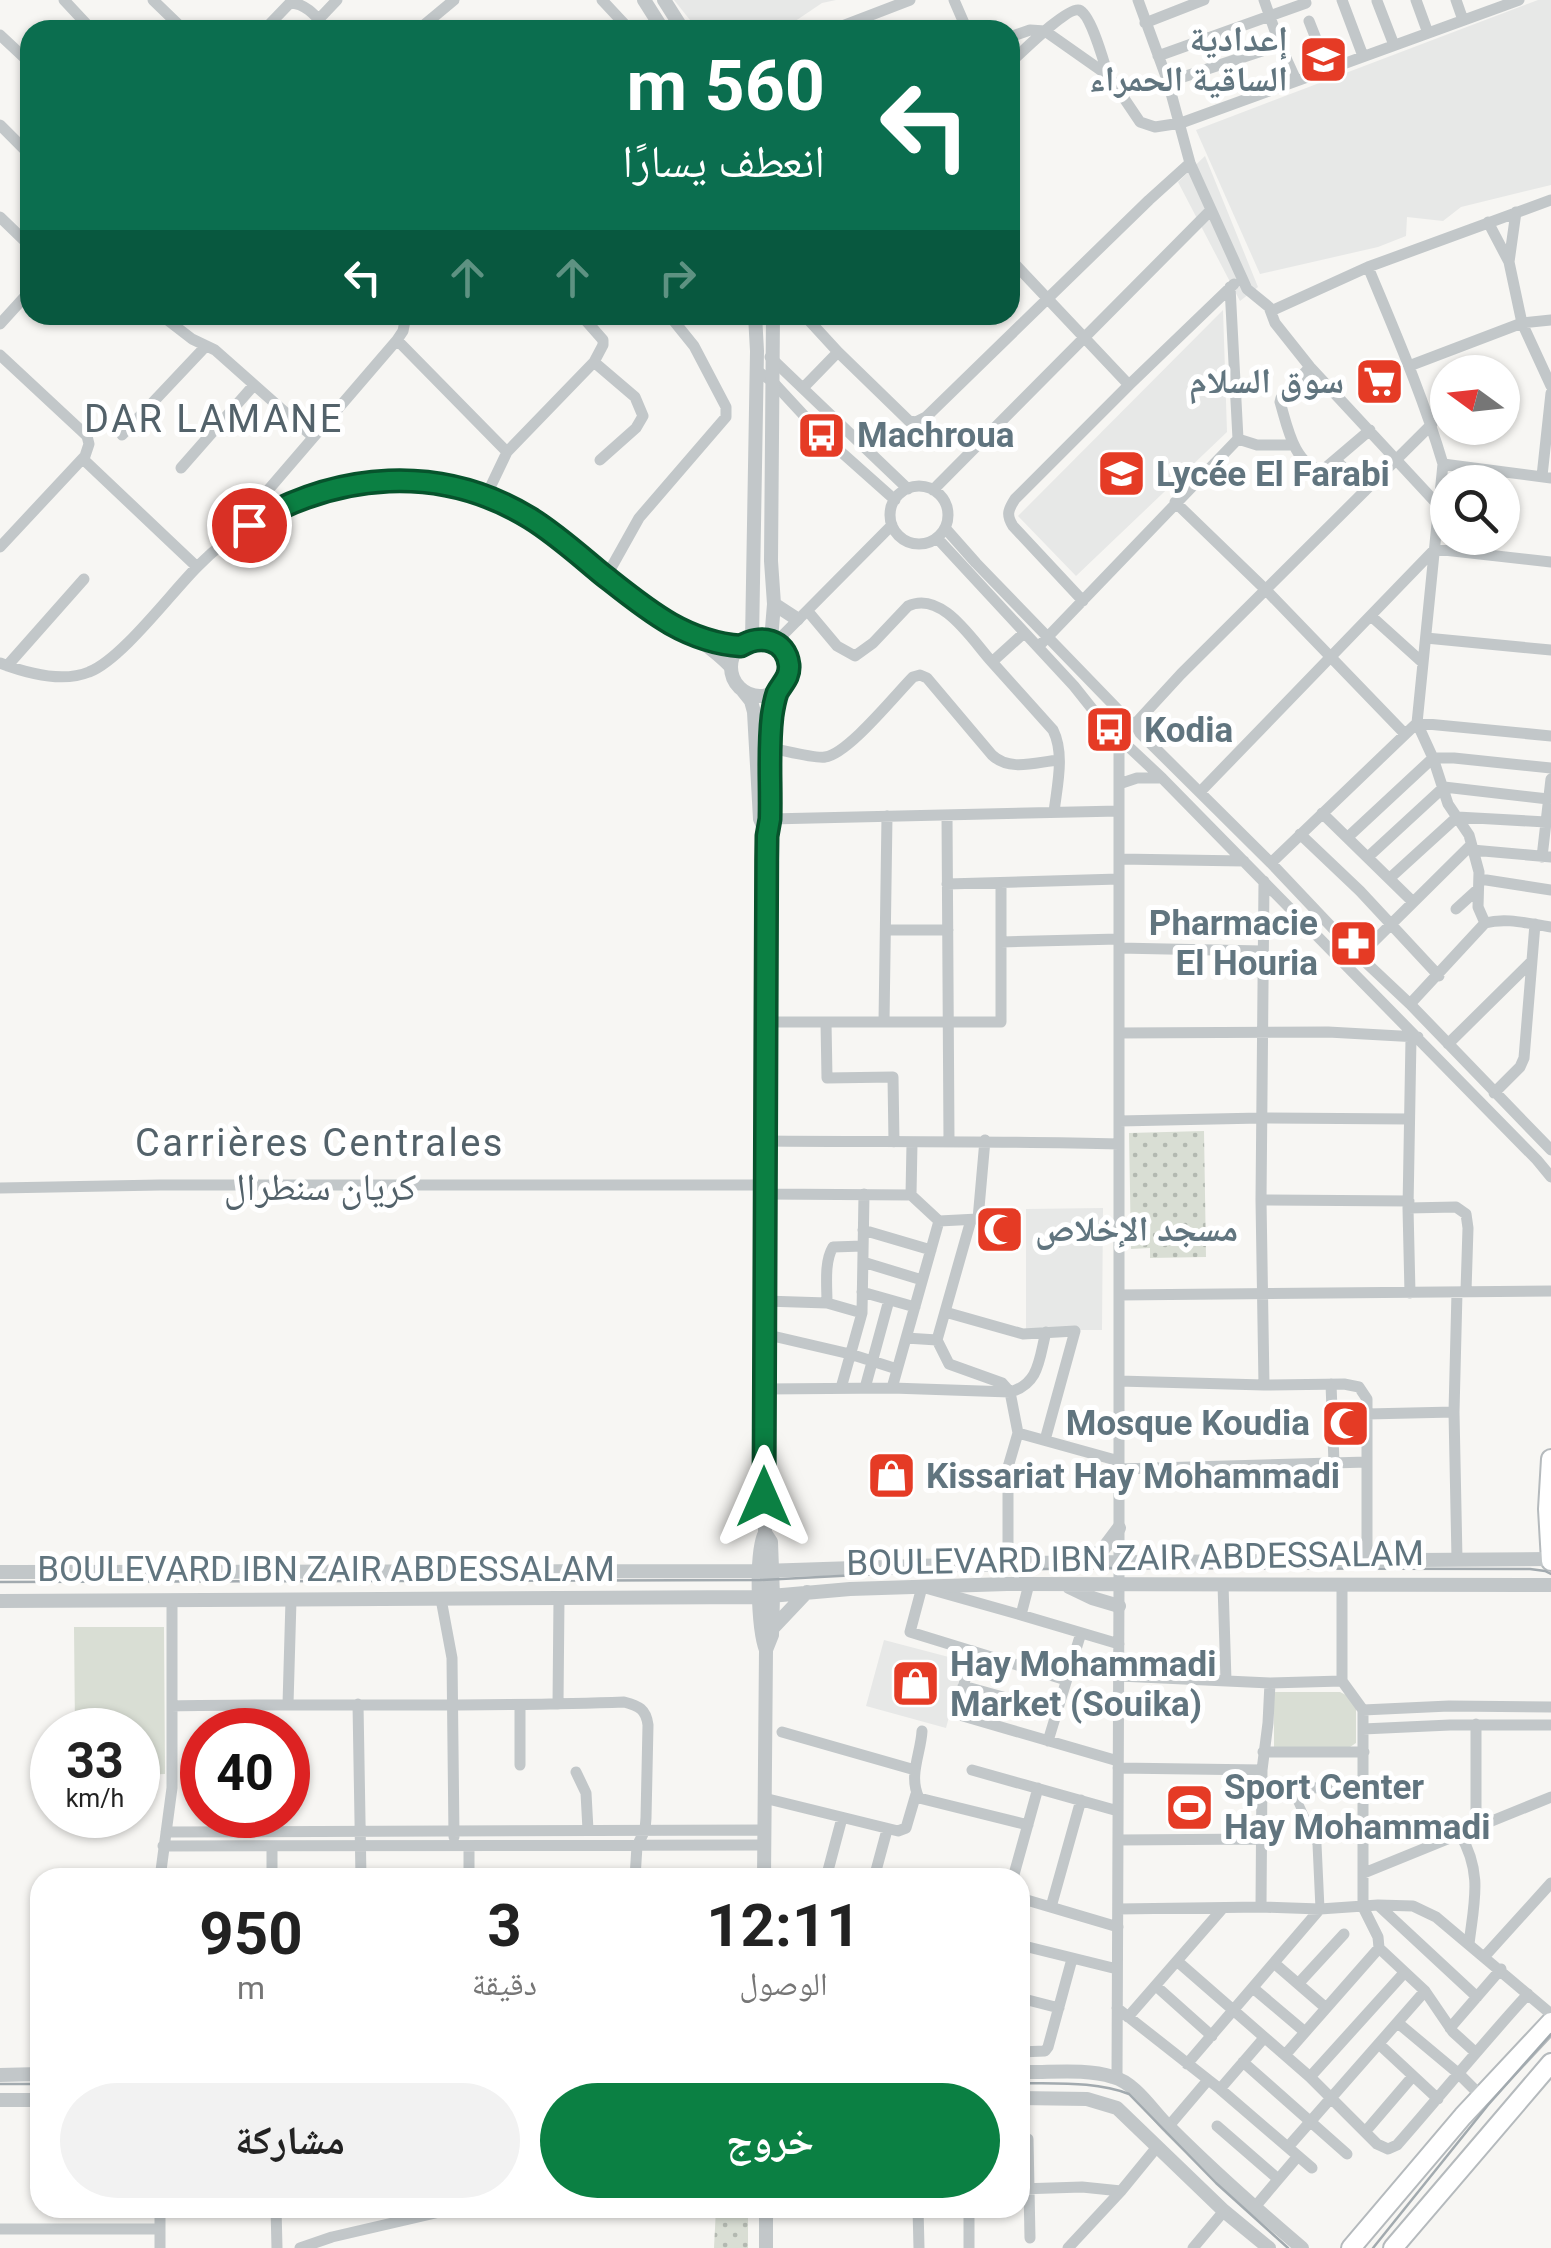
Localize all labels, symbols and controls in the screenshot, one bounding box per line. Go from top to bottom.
place label: إعدادية الساقية الحمراء [1089,19,1288,100]
school or university icon: إعدادية الساقية الحمراء [1297,33,1349,85]
text: 560 m [626,45,825,127]
icon: left [860,60,990,190]
text: انعطف يسارًا [622,135,825,188]
icon: left [335,250,390,305]
icon: ahead [440,250,495,305]
icon: ahead [545,250,600,305]
icon: right [650,250,705,305]
supermarket icon: سوق السلام [1353,355,1405,407]
north arrow [1430,355,1520,445]
map controls [1430,355,1520,555]
place label: سوق السلام [1189,361,1344,405]
district label: DAR LAMANE [84,397,344,441]
bus stop icon: Machroua [796,409,848,461]
place label: Machroua [857,415,1015,456]
school or university icon: Lycée El Farabi [1095,448,1147,500]
place label: Lycée El Farabi [1156,454,1390,495]
button: search [1430,465,1520,555]
pin [207,483,292,568]
icon: arrive [222,498,277,553]
bus stop icon: Kodia [1083,704,1135,756]
place label: Kodia [1144,710,1233,751]
place label: Pharmacie El Houria [1149,903,1318,984]
pharmacy icon: Pharmacie El Houria [1327,917,1379,969]
district label: Carrières Centrales كريان سنطرال [135,1121,505,1210]
mosque icon: مسجد الإخلاص [974,1203,1026,1255]
place label: مسجد الإخلاص [1035,1209,1238,1250]
mosque icon: Mosque Koudia [1319,1397,1371,1449]
place label: Mosque Koudia [1066,1403,1310,1444]
position arrow [712,1445,816,1549]
shop icon: Kissariat Hay Mohammadi [865,1450,917,1502]
place label: Kissariat Hay Mohammadi [926,1456,1340,1497]
street label: BOULEVARD IBN ZAIR ABDESSALAM [846,1533,1424,1584]
street label: BOULEVARD IBN ZAIR ABDESSALAM [37,1549,615,1590]
place label: Hay Mohammadi Market (Souika) [950,1644,1217,1725]
shop icon: Hay Mohammadi Market (Souika) [889,1658,941,1710]
speed limit sign: 40 [180,1708,310,1838]
text: 33 [66,1732,124,1790]
place label: Sport Center Hay Mohammadi [1224,1767,1491,1848]
sports icon: Sport Center Hay Mohammadi [1163,1781,1215,1833]
text: km/h [66,1784,124,1813]
text: 3 [487,1890,522,1961]
text: 12:11 [706,1890,861,1961]
text: 950 [199,1898,303,1969]
text: دقيقة [472,1965,537,2003]
text: الوصول [739,1965,828,2003]
text: m [237,1969,265,2007]
button: مشاركة [60,2083,520,2198]
button: خروج [540,2083,1000,2198]

